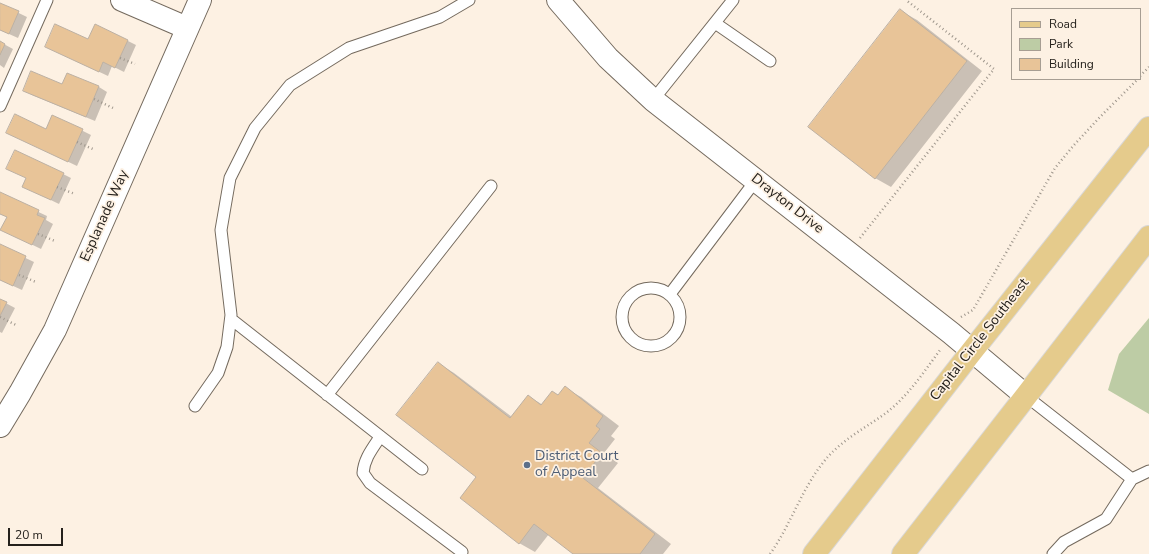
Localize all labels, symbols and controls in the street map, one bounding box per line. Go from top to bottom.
legend [1011,8,1141,80]
text: Road [1049,16,1077,32]
text: Park [1049,36,1073,52]
text: Building [1049,56,1094,72]
street label: Esplanade Way [77,168,133,264]
street label: Drayton Drive [747,170,827,238]
street label: Capital Circle Southeast [927,275,1033,405]
place label: District Court of Appeal [535,449,618,482]
marker: District Court of Appeal [522,460,532,470]
scale bar [10,520,65,546]
text: 20 m [15,527,43,543]

